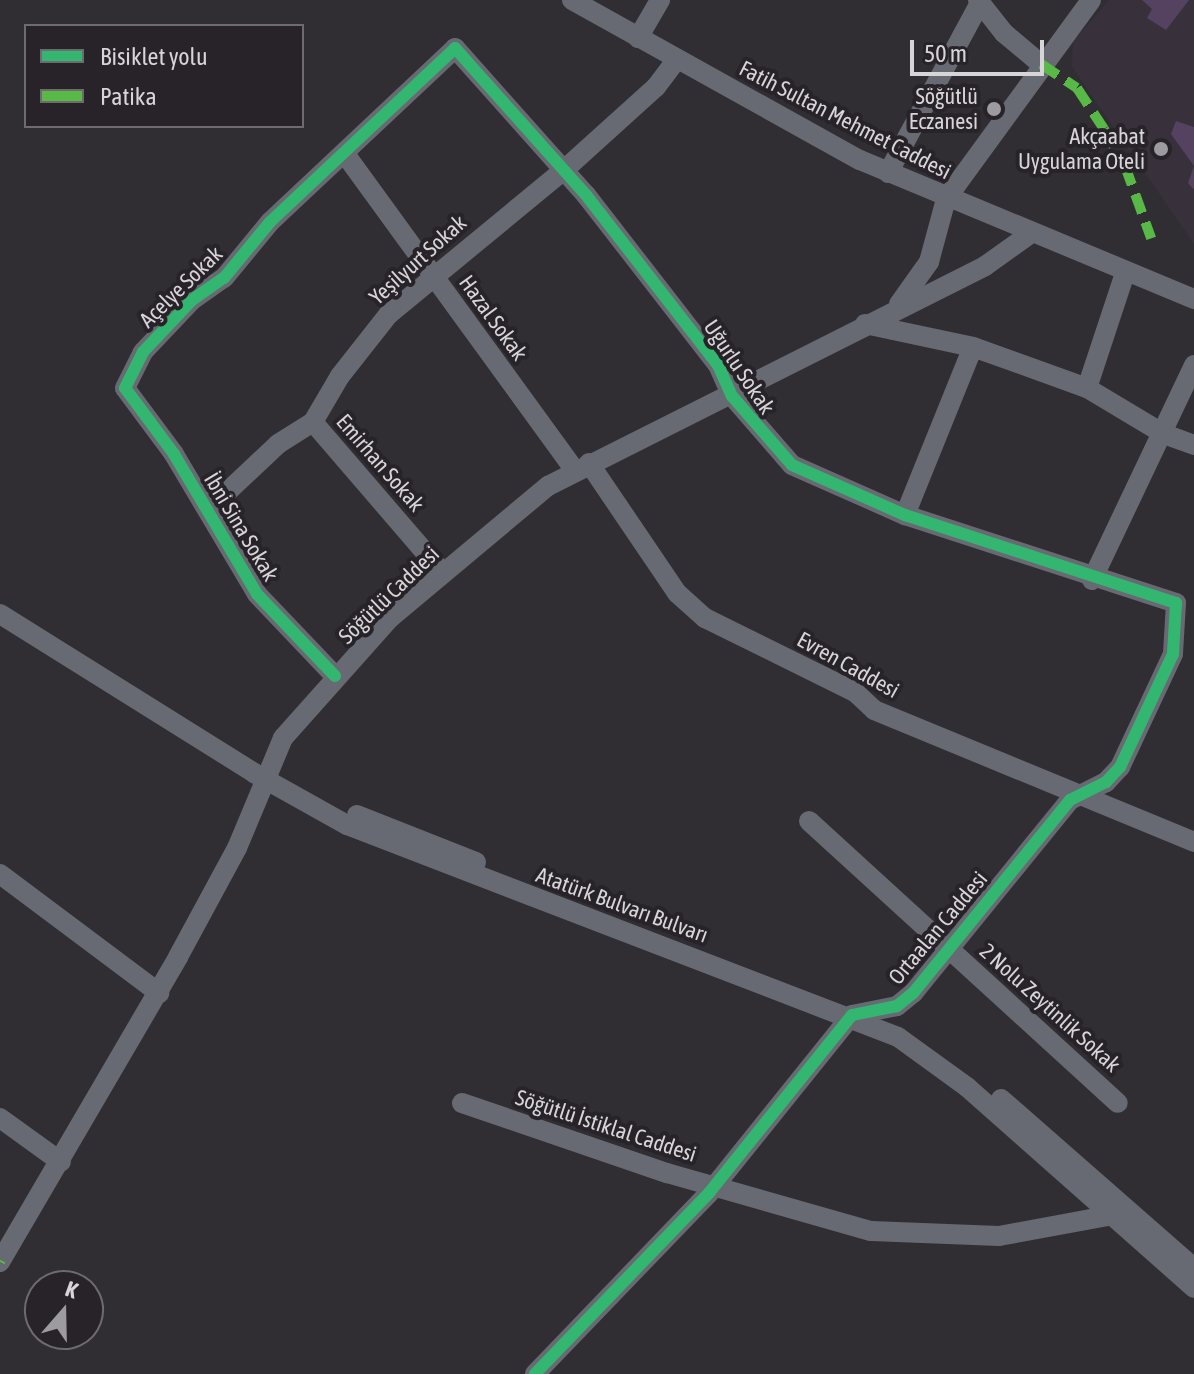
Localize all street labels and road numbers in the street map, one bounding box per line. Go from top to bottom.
street label: Fatih Sultan Mehmet Caddesi [735,55,955,185]
street label: Yeşilyurt Sokak [364,210,472,310]
street label: Açelye Sokak [134,241,228,333]
street label: Hazal Sokak [453,270,533,366]
street label: Uğurlu Sokak [698,315,780,419]
street label: Emirhan Sokak [331,409,429,517]
street label: İbni Sina Sokak [198,468,284,586]
street label: Söğütlü Caddesi [333,541,445,649]
street label: Evren Caddesi [792,626,904,704]
street label: Atatürk Bulvarı Bulvarı [532,862,712,948]
street label: Ortaalan Caddesi [883,866,993,990]
street label: 2 Nolu Zeytinlik Sokak [974,938,1126,1078]
street label: Söğütlü İstiklal Caddesi [512,1084,700,1168]

